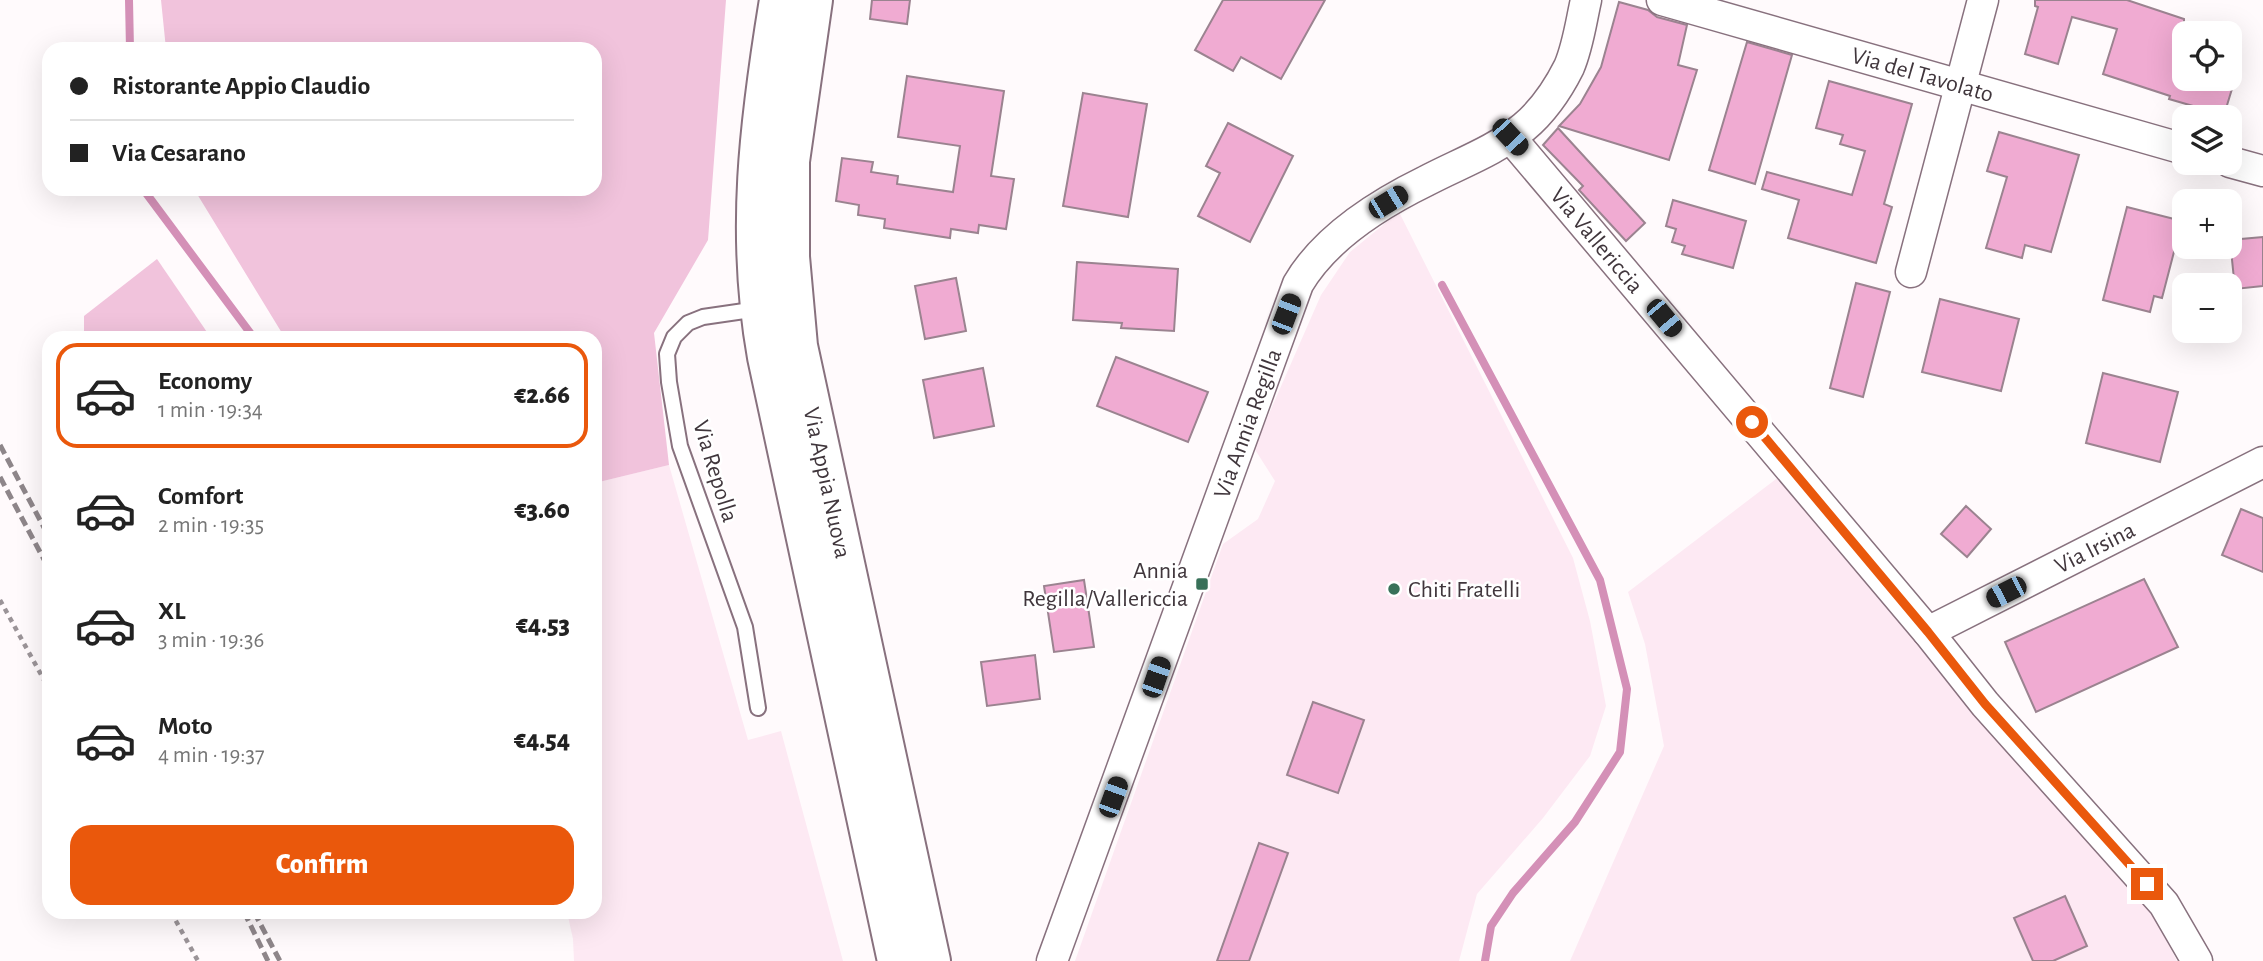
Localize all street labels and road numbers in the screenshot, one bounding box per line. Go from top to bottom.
street label: Via del Tavolato [1849,44,1996,107]
street label: Via Vallericcia [1545,183,1647,298]
street label: Via Annia Regilla [1210,346,1286,502]
street label: Via Appia Nuova [799,405,855,561]
street label: Via Repolla [688,418,742,525]
street label: Via Irsina [2051,518,2139,579]

